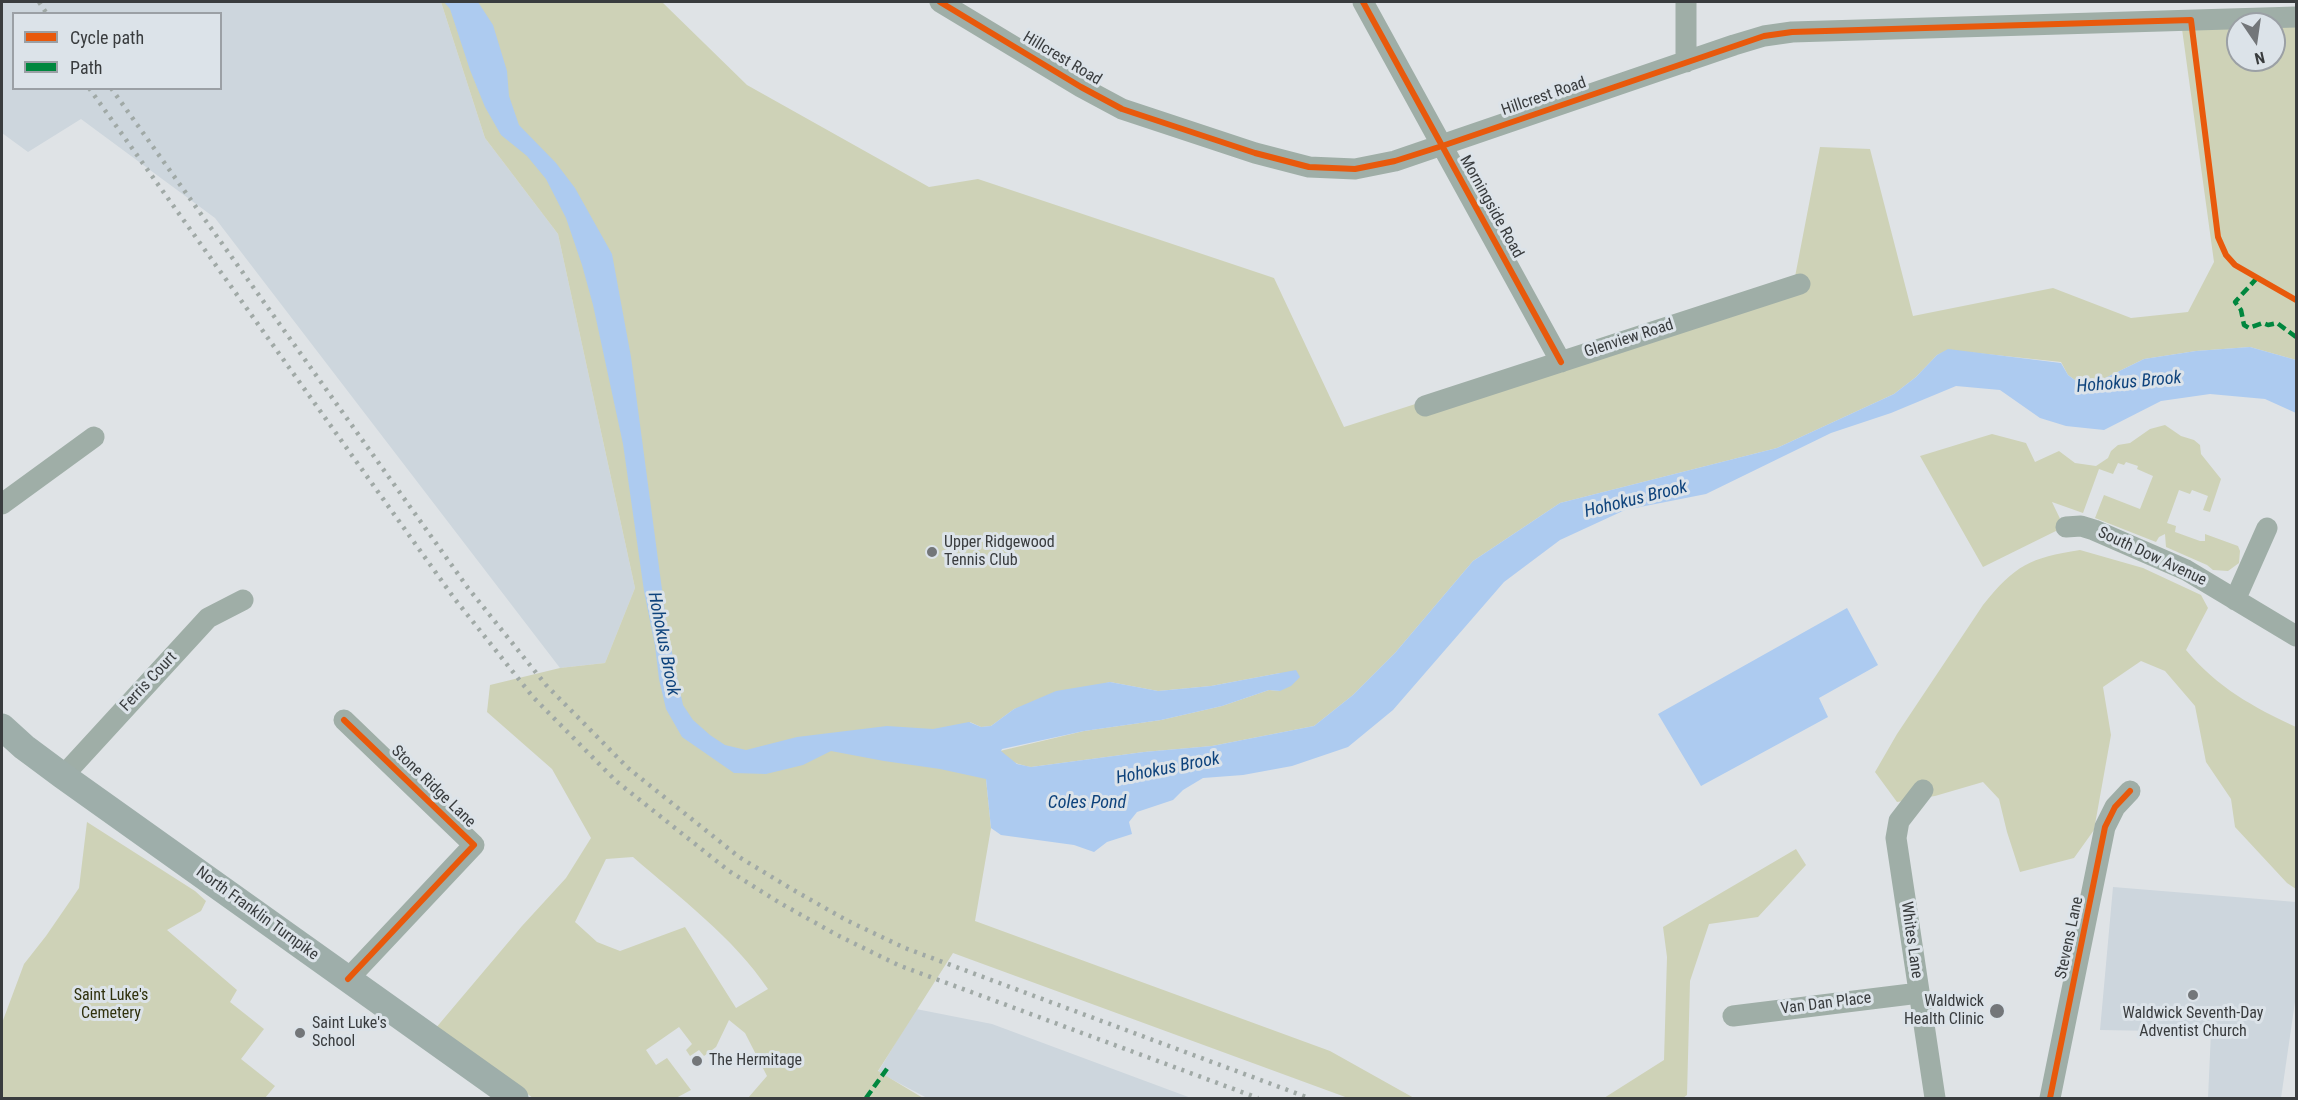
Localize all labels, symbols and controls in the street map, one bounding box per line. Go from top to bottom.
legend [12,12,222,90]
north arrow [2226,12,2286,72]
text: Cycle path [70,27,144,48]
street label: Hillcrest Road [1019,28,1105,90]
text: N [2253,48,2267,68]
text: Path [70,57,103,78]
street label: Hillcrest Road [1499,74,1589,120]
street label: Morningside Road [1455,152,1527,262]
street label: Glenview Road [1582,316,1676,362]
water label: Hohokus Brook [2076,368,2182,398]
water label: Hohokus Brook [1582,477,1690,523]
street label: South Dow Avenue [2095,523,2209,591]
place label: Upper Ridgewood Tennis Club [944,533,1055,571]
marker: Upper Ridgewood Tennis Club [925,545,939,559]
water label: Hohokus Brook [642,590,684,698]
street label: Ferris Court [117,648,181,716]
street label: Stone Ridge Lane [387,742,479,832]
water label: Hohokus Brook [1114,748,1222,790]
water label: Coles Pond [1048,792,1126,814]
street label: North Franklin Turnpike [192,863,322,965]
street label: Stevens Lane [2052,895,2088,981]
street label: Whites Lane [1896,900,1926,980]
park label: Saint Luke's Cemetery [74,986,148,1024]
marker: Waldwick Seventh-Day Adventist Church [2186,988,2200,1002]
street label: Van Dan Place [1780,989,1872,1019]
place label: Waldwick Health Clinic [1904,992,1984,1030]
marker: Waldwick Health Clinic [1988,1002,2006,1020]
place label: Waldwick Seventh-Day Adventist Church [2122,1004,2264,1042]
place label: Saint Luke's School [312,1014,387,1052]
marker: Saint Luke's School [293,1026,307,1040]
place label: The Hermitage [709,1051,802,1071]
marker: The Hermitage [690,1054,704,1068]

